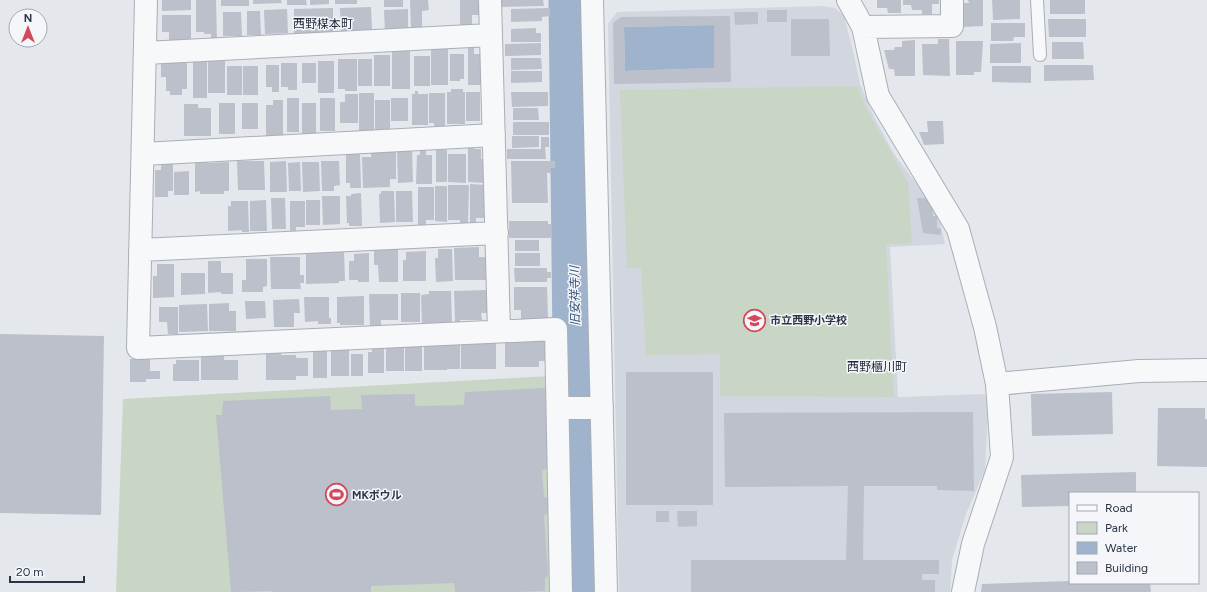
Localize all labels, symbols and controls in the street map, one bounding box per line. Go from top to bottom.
north arrow [8,8,48,48]
text: N [24,12,32,25]
district label: 西野楳本町 [293,17,353,31]
water label: 旧安祥寺川 [567,264,583,326]
school or university icon: 市立西野小学校 [741,307,767,333]
place label: 市立西野小学校 [770,314,847,327]
district label: 西野櫃川町 [847,360,907,374]
sports icon: MKボウル [323,482,349,508]
place label: MKボウル [352,489,402,502]
legend [1069,492,1199,584]
text: Road [1105,501,1133,515]
text: Park [1105,521,1128,535]
text: Water [1105,541,1137,555]
scale bar [10,558,84,584]
text: Building [1105,561,1148,575]
text: 20 m [16,565,44,579]

